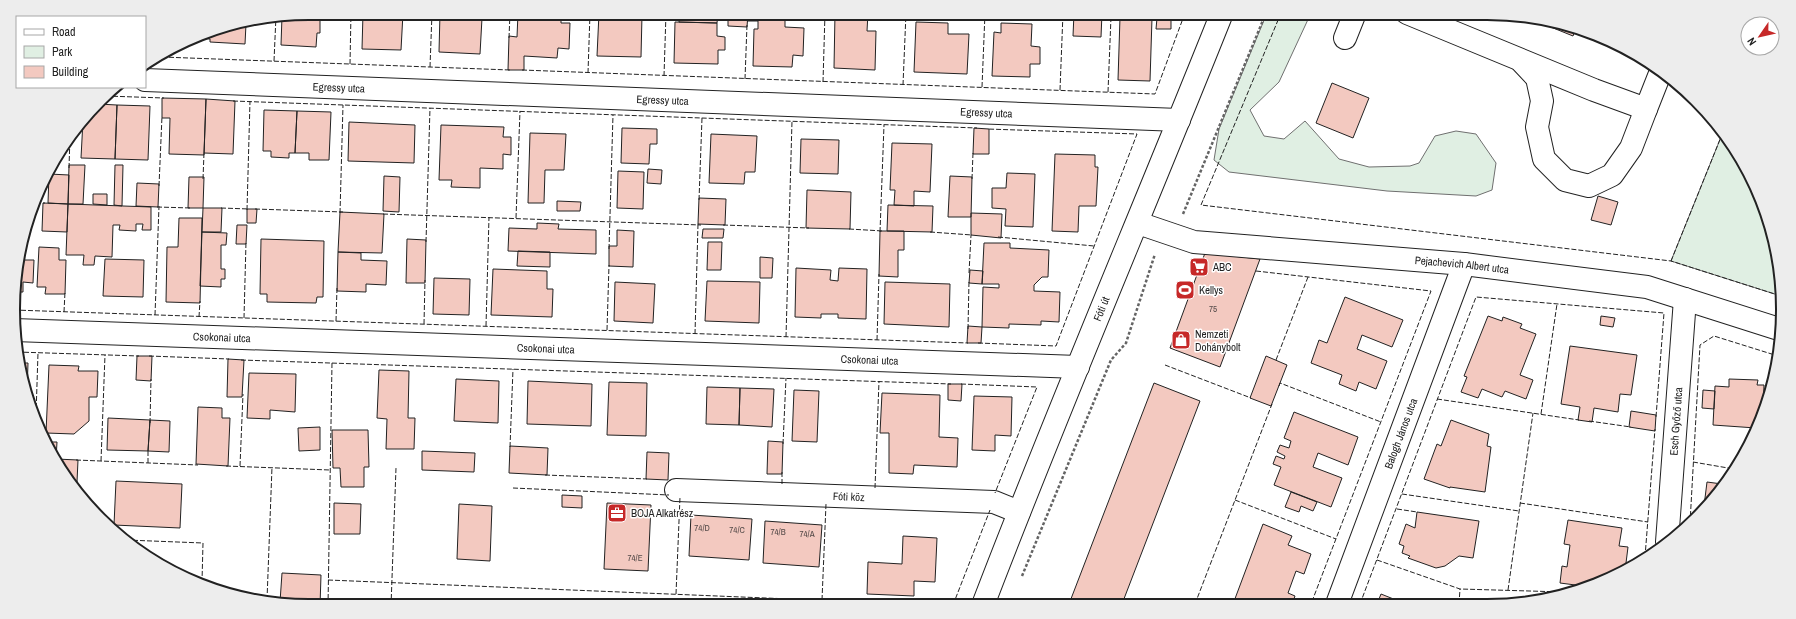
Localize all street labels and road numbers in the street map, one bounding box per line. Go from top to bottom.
street label: Egressy utca [312,79,365,96]
street label: Egressy utca [636,92,689,108]
street label: Egressy utca [960,105,1013,121]
street label: Pejachevich Albert utca [1414,253,1510,277]
street label: Fóti út [1090,294,1113,323]
street label: Csokonai utca [193,329,251,345]
street label: Csokonai utca [517,340,575,356]
street label: Csokonai utca [840,352,899,368]
street label: Esch Győző utca [1666,387,1685,456]
street label: Balogh János utca [1381,396,1420,471]
street label: Fóti köz [833,489,865,504]

